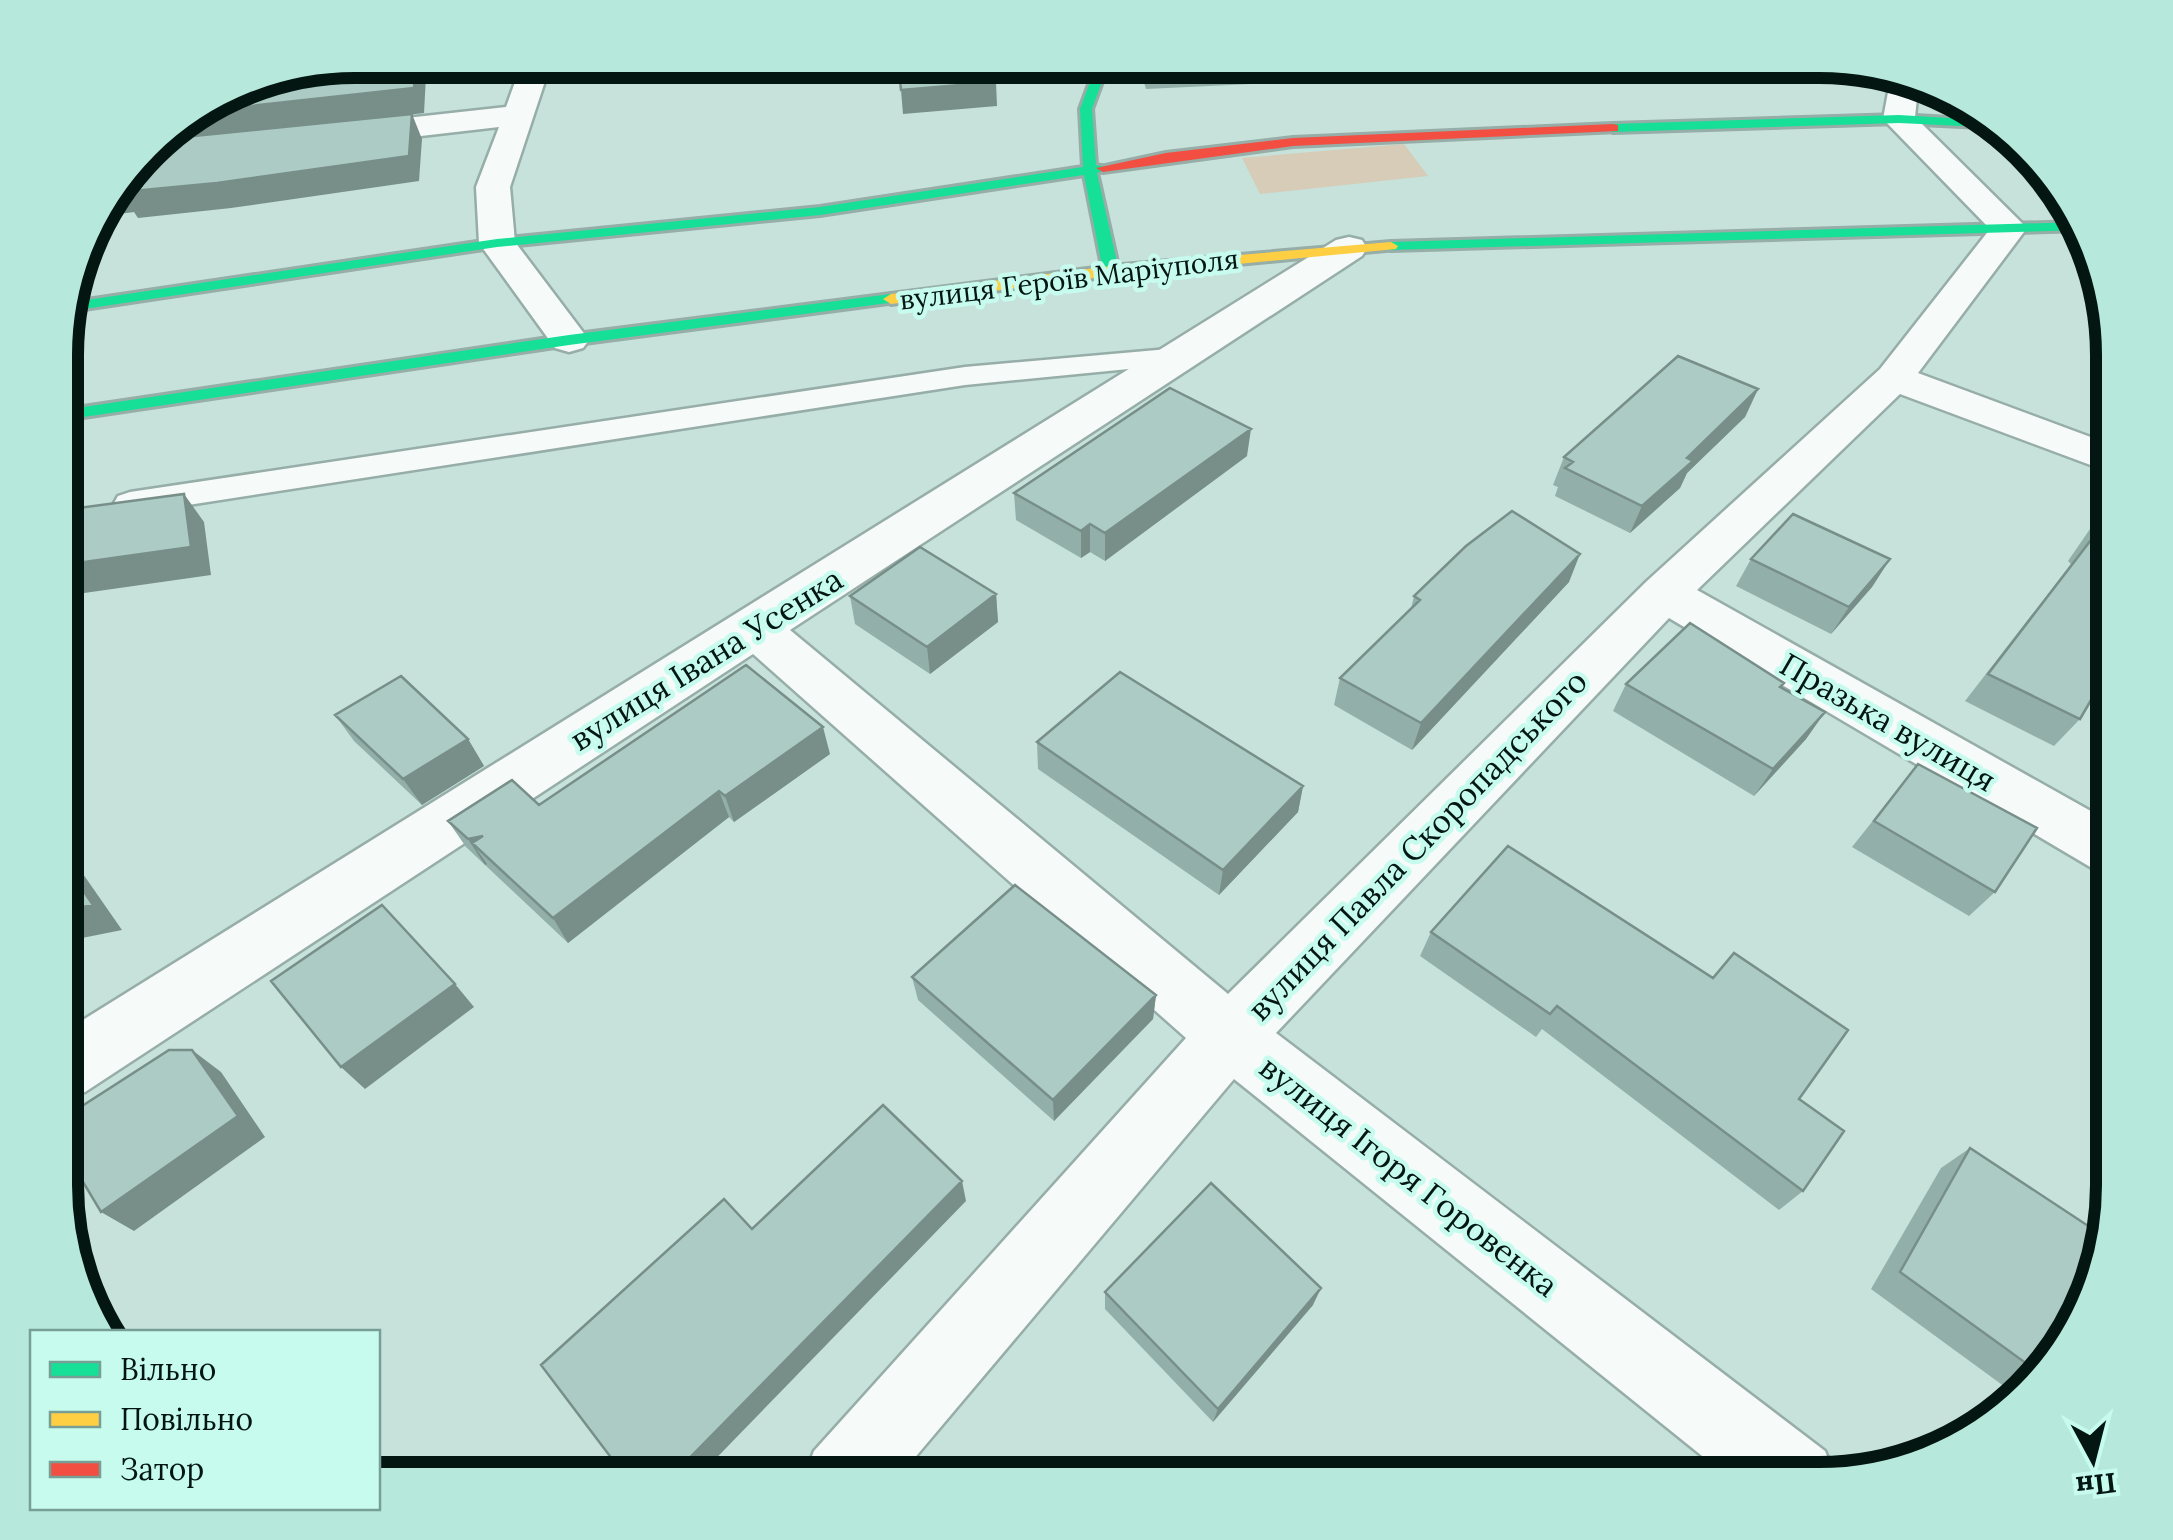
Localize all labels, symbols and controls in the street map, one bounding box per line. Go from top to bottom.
street label: вулиця Героїв Маріуполя [897,240,1241,318]
street label: вулиця Івана Усенка [562,558,850,760]
street label: Празька вулиця [1773,644,2003,800]
street label: вулиця Павла Скоропадського [1238,661,1596,1029]
street label: вулиця Ігоря Горовенка [1251,1047,1567,1305]
legend [30,1330,380,1510]
text: Вільно [120,1350,216,1388]
text: Повільно [120,1400,253,1438]
north arrow [2043,1410,2143,1510]
text: Затор [120,1450,204,1488]
text: Пн [2074,1464,2118,1505]

